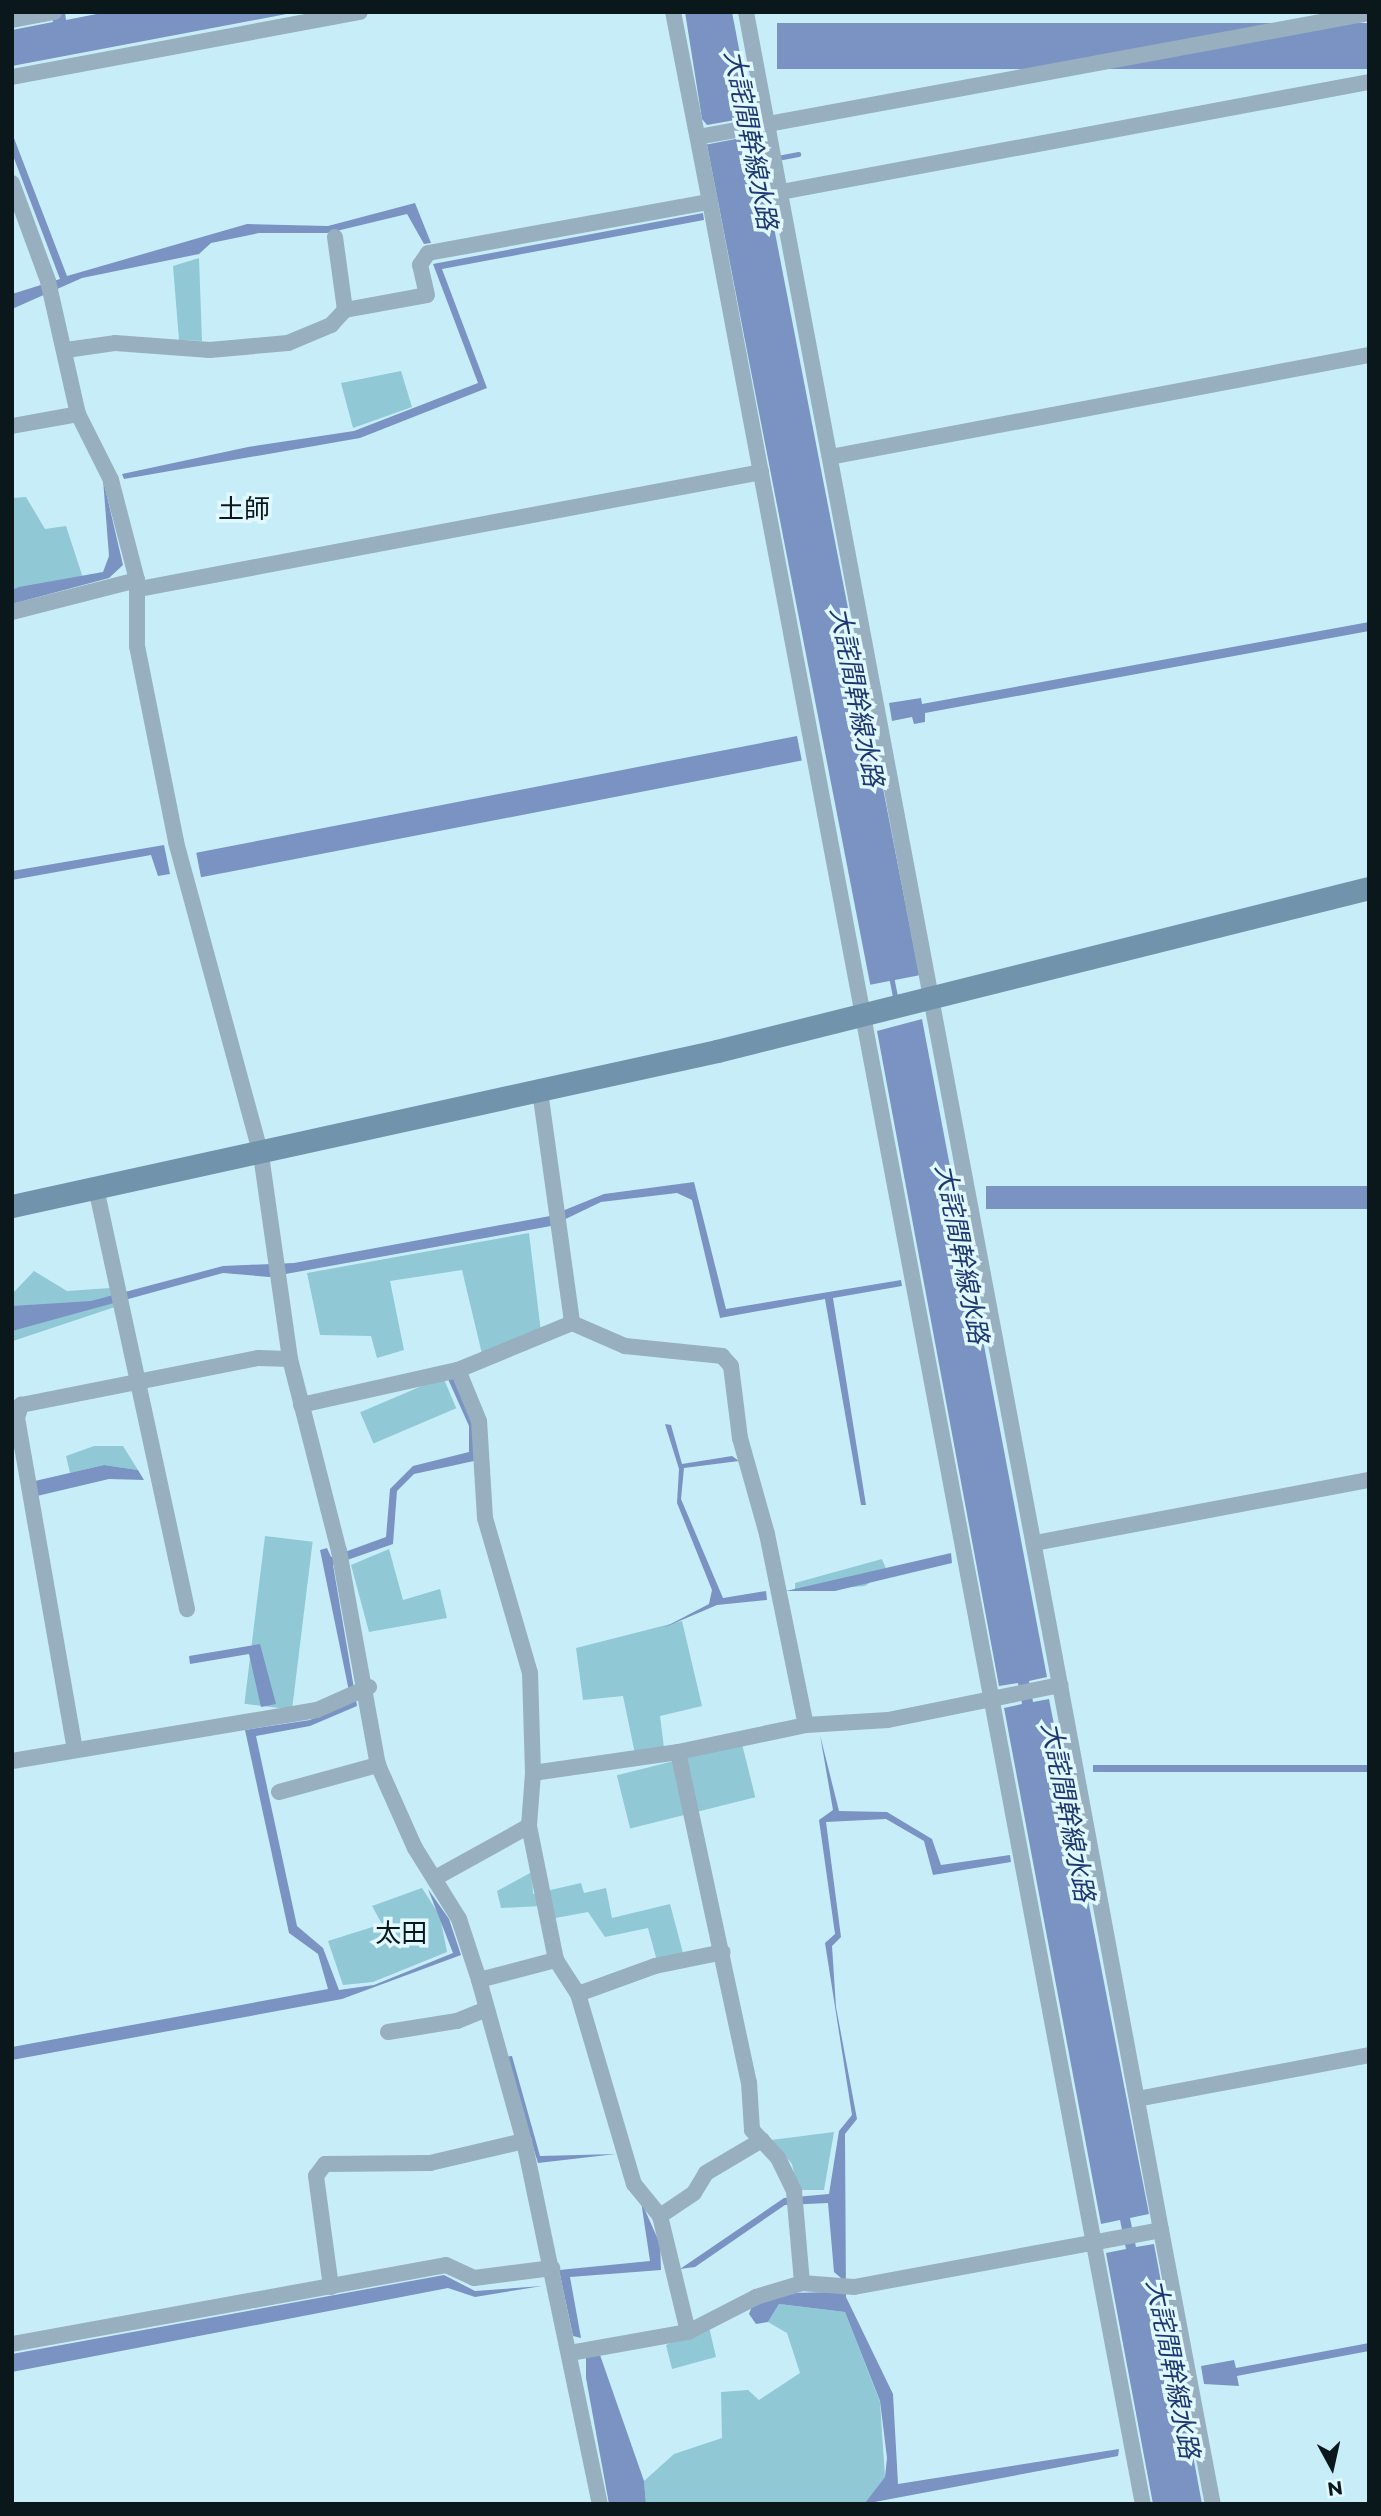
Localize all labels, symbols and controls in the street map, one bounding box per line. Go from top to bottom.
water label: 大詫間幹線水路 [717,48,783,232]
district label: 土師 [218,494,270,526]
water label: 大詫間幹線水路 [823,605,889,789]
water label: 大詫間幹線水路 [928,1162,994,1346]
water label: 大詫間幹線水路 [1034,1720,1100,1904]
district label: 太田 [375,1918,427,1950]
water label: 大詫間幹線水路 [1139,2277,1205,2461]
north arrow [1297,2432,1367,2502]
text: N [1326,2476,1344,2501]

